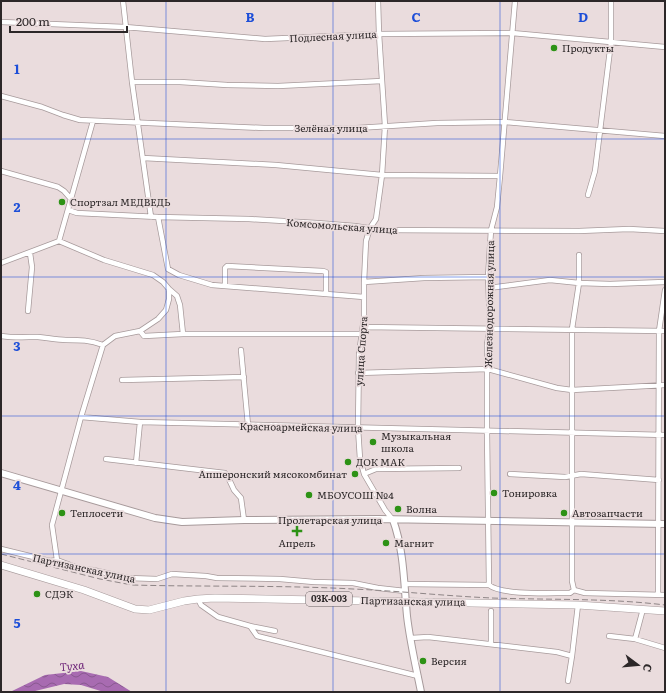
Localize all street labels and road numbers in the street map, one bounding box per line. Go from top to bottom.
street label: Подлесная улица [289,26,378,45]
street label: Зелёная улица [294,120,368,135]
street label: Комсомольская улица [286,214,399,237]
street label: Железнодорожная улица [480,240,497,368]
street label: улица Спорта [351,315,370,386]
street label: Красноармейская улица [239,418,363,435]
street label: Пролетарская улица [278,512,383,527]
street label: Партизанская улица [31,549,138,586]
road number: 03К-003 [306,592,352,606]
street label: Партизанская улица [360,592,466,609]

